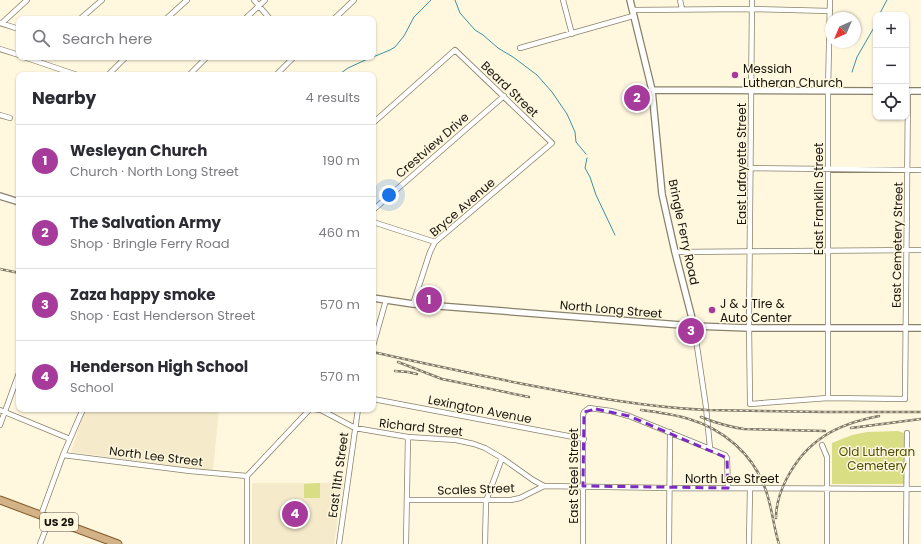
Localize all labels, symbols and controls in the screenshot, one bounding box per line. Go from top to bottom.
north arrow [825,12,861,48]
map controls [873,12,909,120]
button: + [873,12,909,48]
search box [16,16,376,60]
icon: search [30,27,52,49]
text: Search here [62,28,152,49]
button: − [873,48,909,84]
street label: Beard Street [478,57,542,121]
place label: Messiah Lutheran Church [743,60,843,91]
marker: Messiah Lutheran Church [730,70,740,80]
pin: 2 [624,83,650,113]
button: locate [873,84,909,120]
text: Nearby [32,86,96,110]
text: 4 results [306,88,360,107]
street label: East Lafayette Street [733,103,750,225]
street label: Crestview Drive [392,108,472,182]
text: Wesleyan Church [70,140,207,161]
street label: East Franklin Street [810,143,827,255]
text: 1 [43,151,47,170]
text: 190 m [323,151,360,170]
text: Church · North Long Street [70,162,239,181]
street label: Bryce Avenue [426,174,498,240]
street label: Bringle Ferry Road [664,178,704,286]
street label: East Cemetery Street [887,182,907,308]
your location [379,185,399,205]
text: The Salvation Army [70,212,221,233]
text: 2 [41,223,49,242]
text: 460 m [319,223,360,242]
text: Shop · Bringle Ferry Road [70,234,230,253]
text: Zaza happy smoke [70,284,216,305]
pin: 1 [416,285,442,315]
text: 3 [41,295,49,314]
text: 570 m [320,295,360,314]
place label: J & J Tire & Auto Center [720,295,792,326]
street label: North Long Street [559,296,663,322]
marker: J & J Tire & Auto Center [707,305,717,315]
text: Shop · East Henderson Street [70,306,255,325]
pin: 3 [678,316,704,346]
text: Henderson High School [70,356,248,377]
text: 4 [41,367,49,386]
text: 570 m [320,367,360,386]
text: School [70,378,114,397]
street label: Lexington Avenue [427,391,533,427]
street label: Richard Street [378,414,464,440]
street label: East Steel Street [565,428,582,524]
street label: East 11th Street [324,431,352,519]
street label: North Lee Street [108,442,204,470]
park label: Old Lutheran Cemetery [839,443,915,474]
street label: North Lee Street [685,470,779,487]
street label: Scales Street [437,479,515,499]
pin: 4 [282,499,308,529]
road number: US 29 [40,513,78,531]

